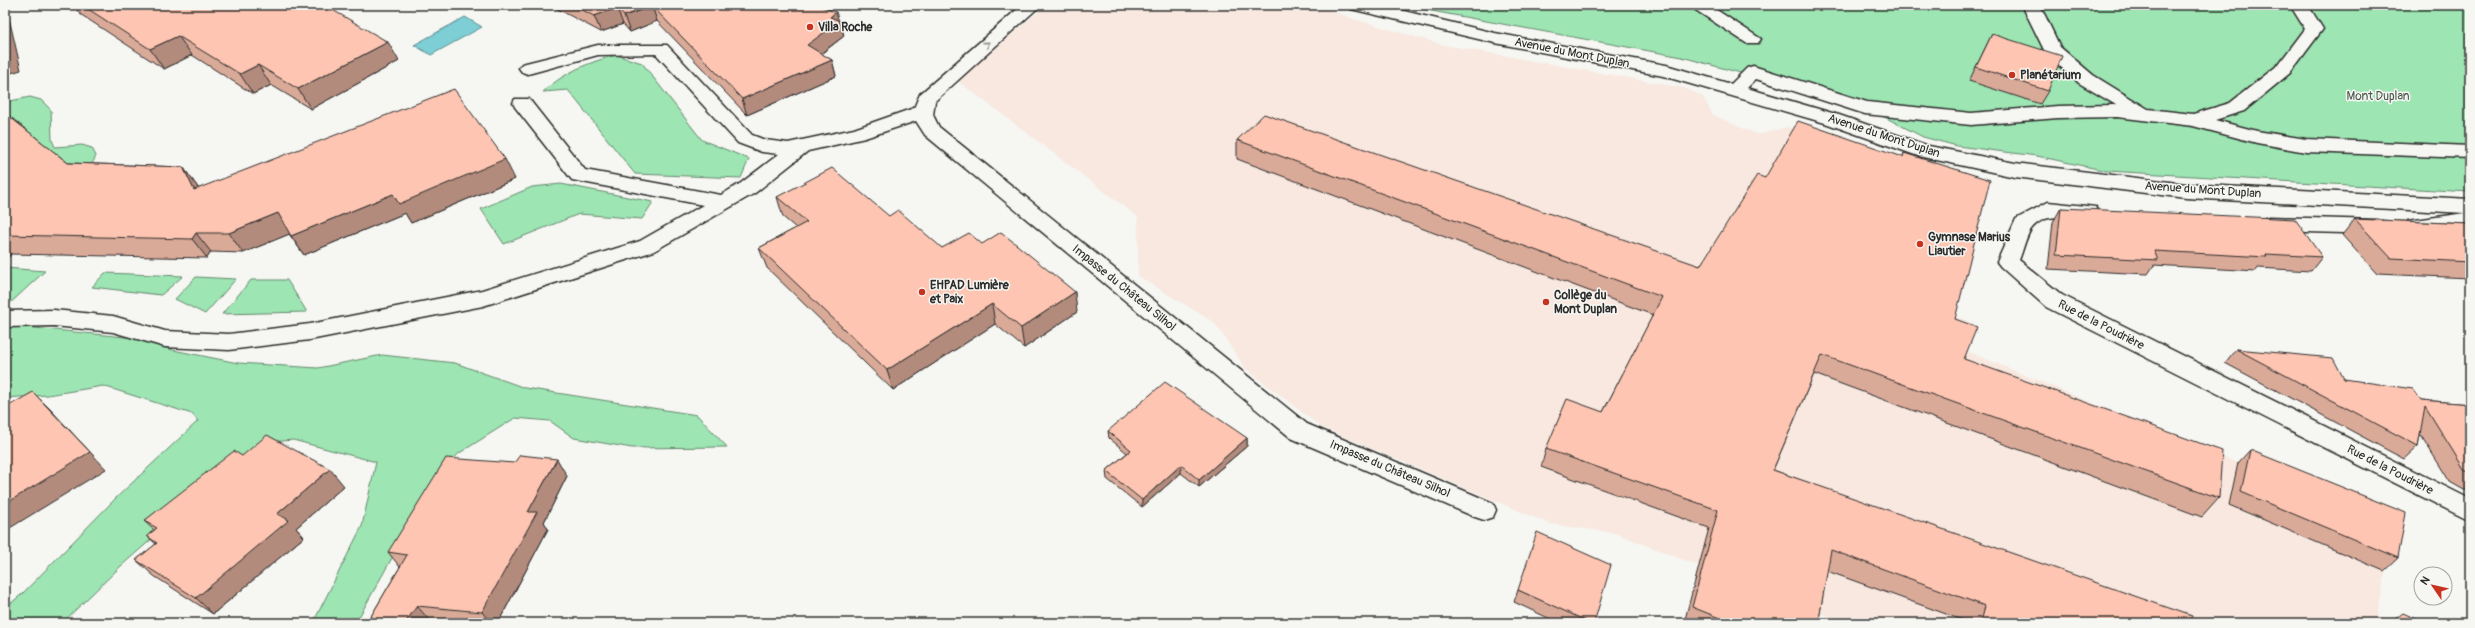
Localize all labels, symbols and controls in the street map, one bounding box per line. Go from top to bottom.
place label: Villa Roche [818,20,873,35]
marker: Villa Roche [805,22,815,32]
street label: Avenue du Mont Duplan [1513,34,1631,72]
one-way arrow [982,42,989,49]
place label: Planétarium [2020,68,2081,83]
marker: Planétarium [2007,70,2017,80]
park label: Mont Duplan [2347,89,2410,104]
street label: Avenue du Mont Duplan [1826,111,1942,161]
street label: Avenue du Mont Duplan [2144,178,2262,202]
place label: Gymnase Marius Liautier [1928,230,2011,259]
marker: Gymnase Marius Liautier [1915,239,1925,249]
street label: Impasse du Château Silhol [1069,241,1179,335]
place label: EHPAD Lumière et Paix [929,278,1010,307]
marker: EHPAD Lumière et Paix [917,287,927,297]
place label: Collège du Mont Duplan [1554,288,1617,317]
marker: Collège du Mont Duplan [1541,297,1551,307]
street label: Rue de la Poudrière [2055,297,2147,353]
street label: Impasse du Château Silhol [1328,437,1453,501]
street label: Rue de la Poudrière [2344,442,2436,498]
north arrow [2413,566,2453,606]
text: N [2418,574,2433,587]

